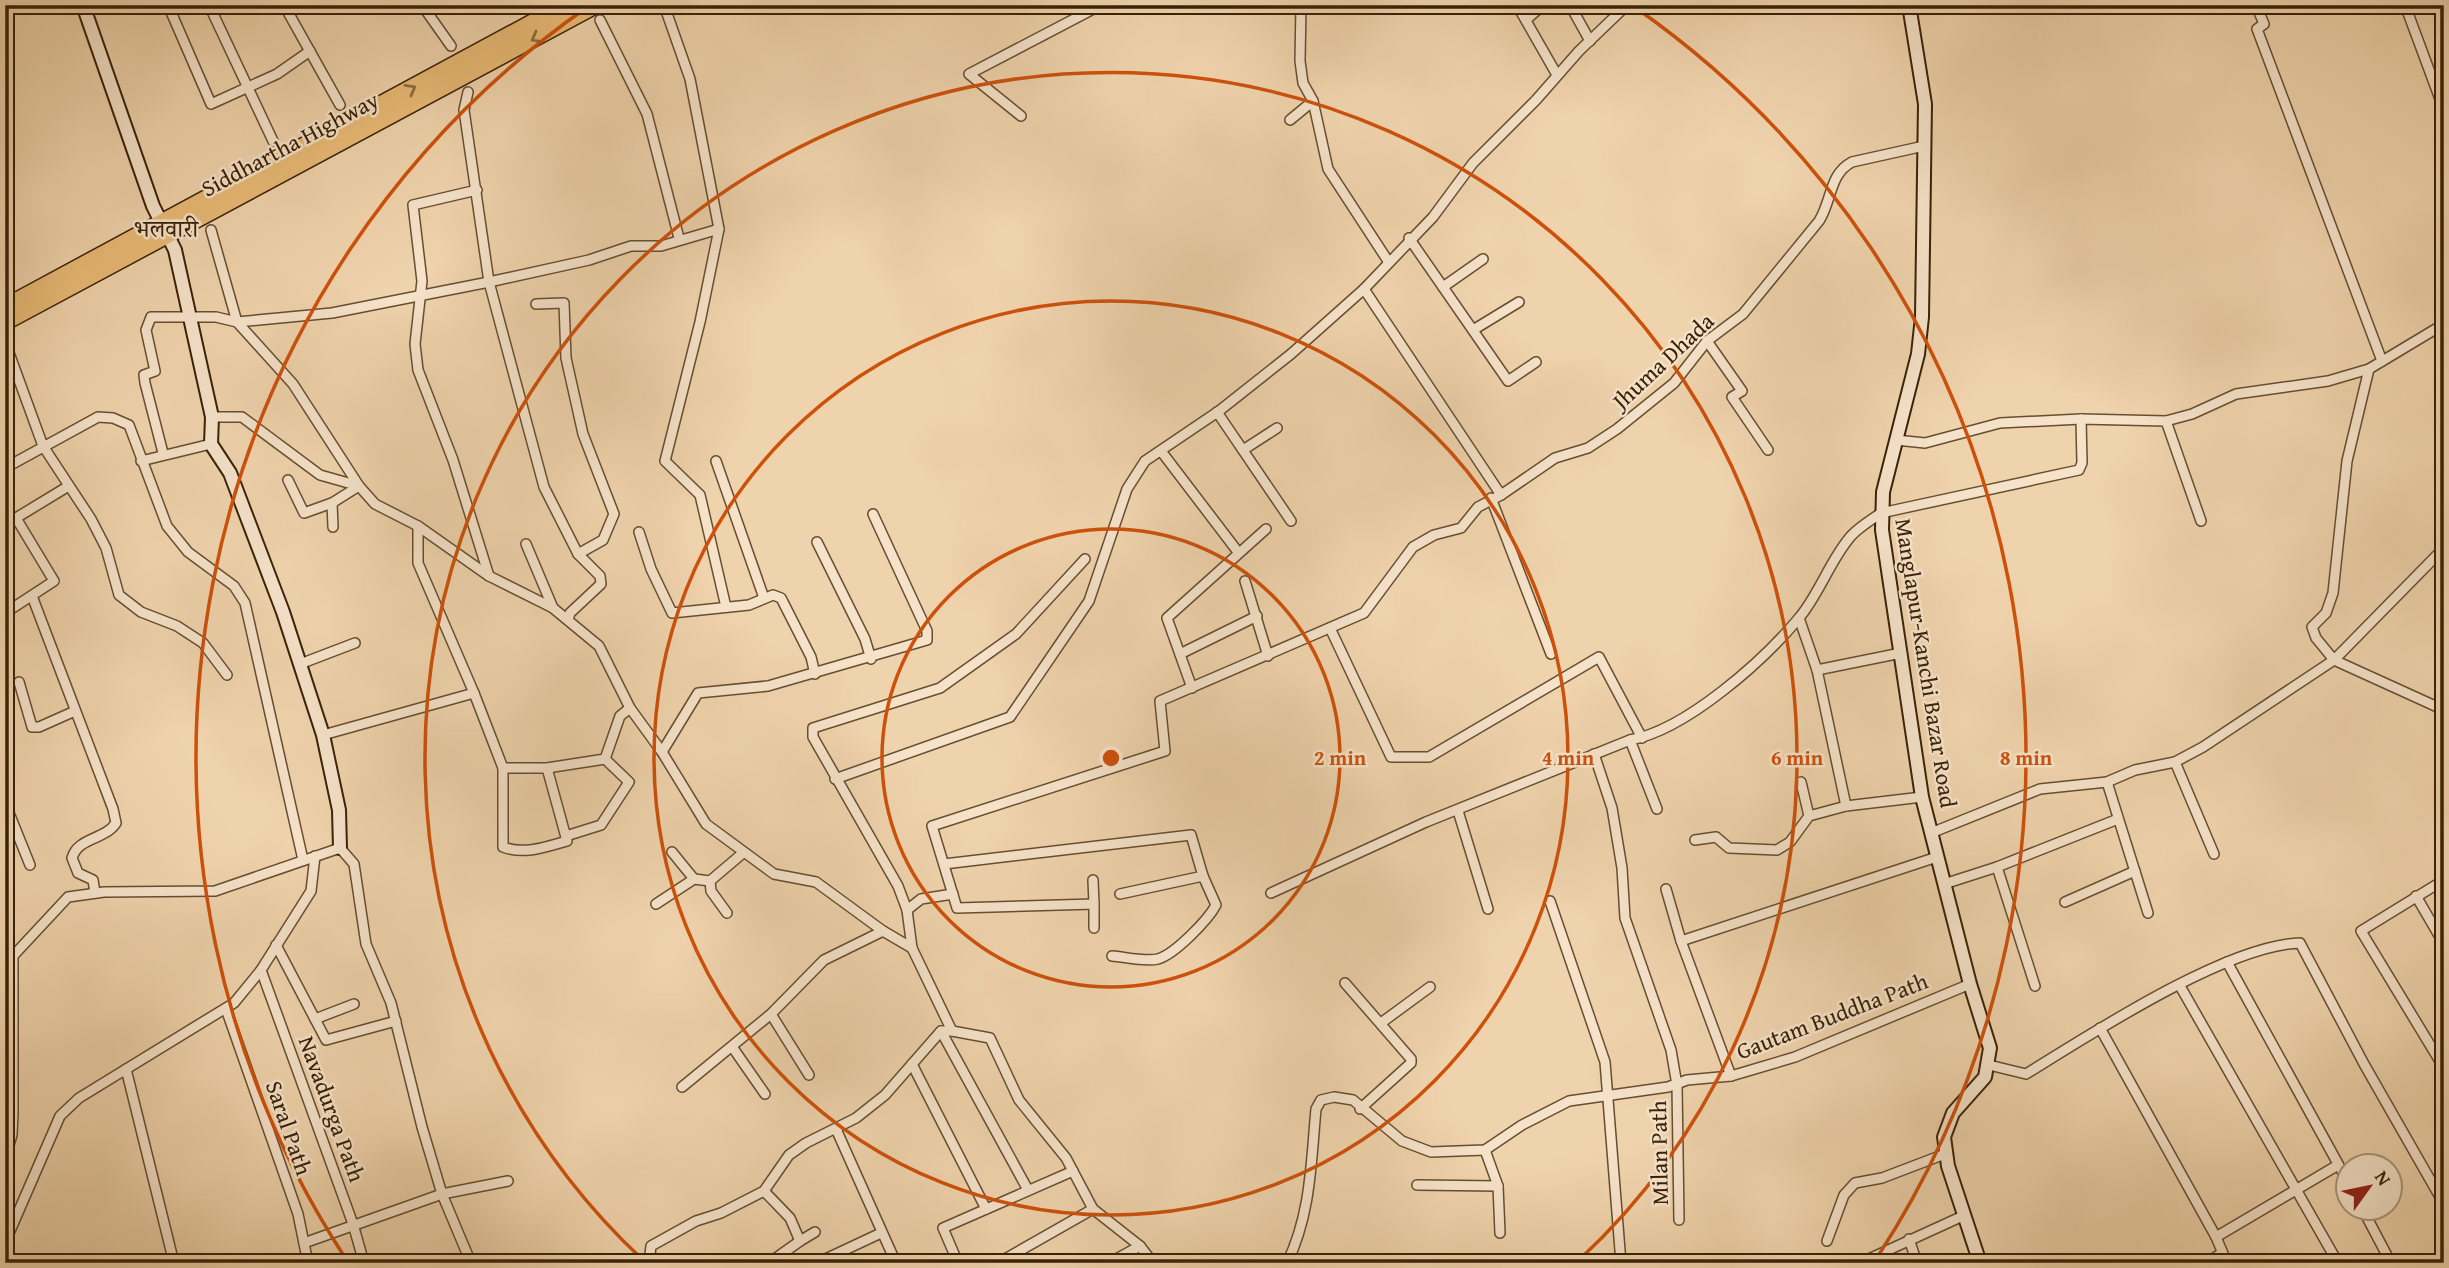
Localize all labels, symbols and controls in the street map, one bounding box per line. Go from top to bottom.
one-way arrow [531,29,543,43]
street label: Siddhartha Highway [195,83,385,204]
one-way arrow [403,84,416,97]
district label: भलवारी [134,211,199,246]
street label: Jhuma Dhada [1602,305,1721,418]
street label: Manglapur-Kanchi Bazar Road [1887,516,1966,811]
text: 2 min [1314,742,1367,773]
text: 4 min [1542,742,1595,773]
text: 6 min [1771,742,1824,773]
text: 8 min [2000,742,2053,773]
centre of rings [1099,746,1123,770]
street label: Gautam Buddha Path [1731,964,1933,1067]
street label: Navadurga Path [291,1031,374,1187]
street label: Saral Path [258,1076,321,1180]
street label: Milan Path [1641,1100,1676,1206]
north arrow [2334,1152,2404,1222]
text: N [2368,1165,2399,1191]

